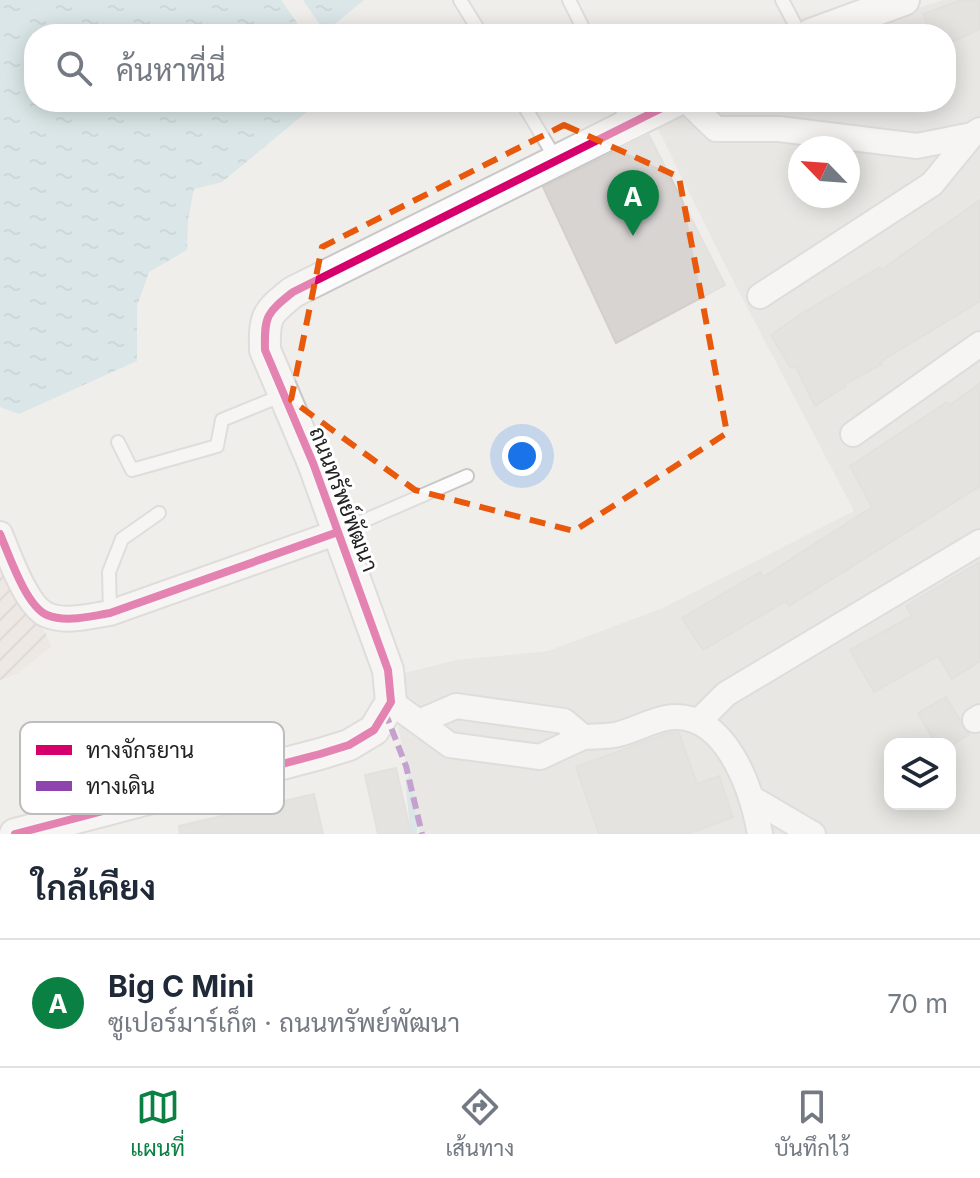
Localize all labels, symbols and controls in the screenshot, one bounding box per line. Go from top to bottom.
search box [24,24,956,112]
icon: search [52,46,96,90]
text: ค้นหาที่นี่ [116,52,226,88]
north arrow [788,136,860,208]
pin: A [607,170,659,236]
street label: ถนนทรัพย์พัฒนา [304,422,385,575]
your location [502,436,542,476]
legend [20,722,284,814]
text: ทางจักรยาน [86,737,194,763]
map controls [884,738,956,810]
button: layers [884,738,956,810]
text: ทางเดิน [86,773,155,799]
text: ใกล้เคียง [32,867,156,908]
text: Big C Mini [108,968,254,1004]
text: A [48,988,68,1019]
text: 70 m [887,988,948,1019]
text: ซูเปอร์มาร์เก็ต · ถนนทรัพย์พัฒนา [108,1007,460,1038]
tab: แผนที่ [130,1085,185,1161]
tab: เส้นทาง [445,1085,514,1161]
tab: บันทึกไว้ [775,1085,850,1161]

